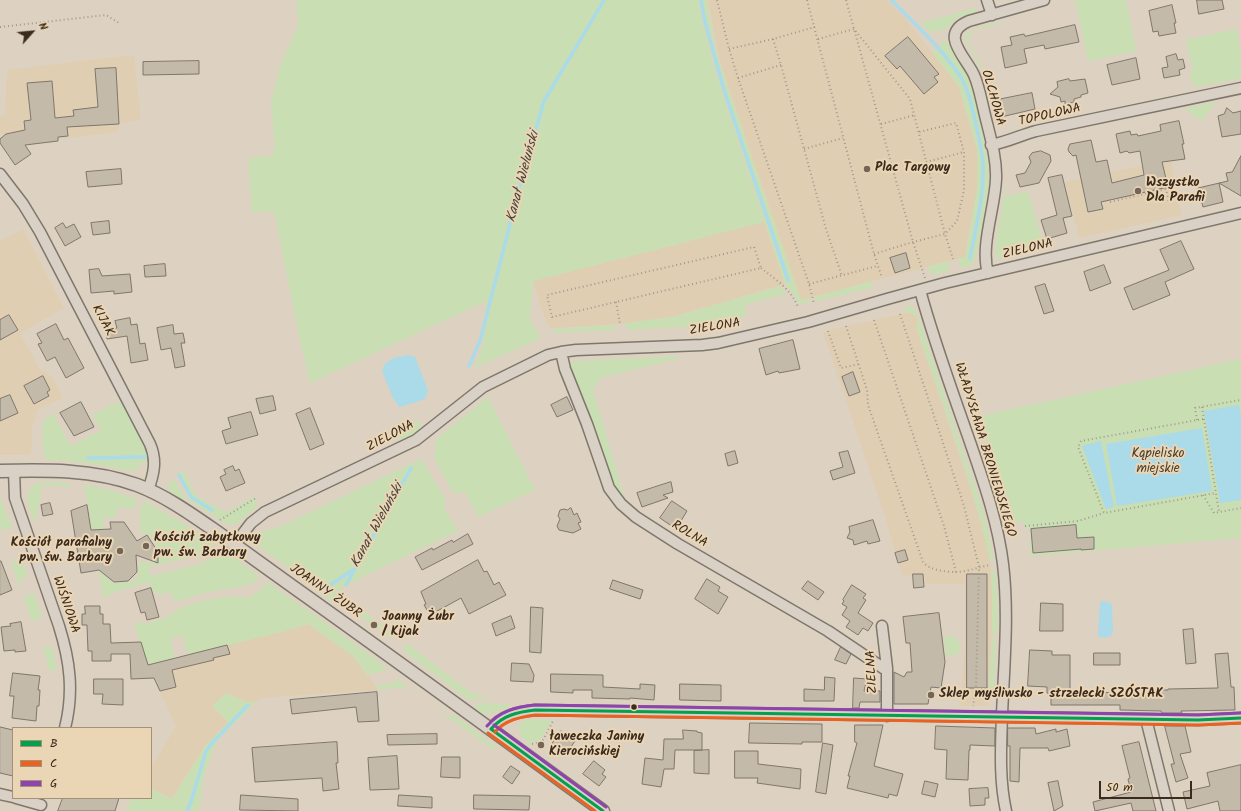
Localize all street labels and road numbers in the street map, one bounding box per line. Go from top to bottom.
street label: OLCHOWA [977,68,1007,128]
street label: TOPOLOWA [1018,101,1082,131]
street label: ZIELONA [1001,237,1055,263]
street label: KIJAK [87,303,117,339]
street label: ZIELONA [688,316,742,340]
street label: WŁADYSŁAWA BRONIEWSKIEGO [950,361,1018,539]
street label: ZIELONA [365,418,417,456]
street label: ROLNA [668,518,710,552]
street label: JOANNY ŻUBR [286,562,364,622]
street label: WIŚNIOWA [48,574,82,636]
street label: ZIELNA [864,650,882,694]

